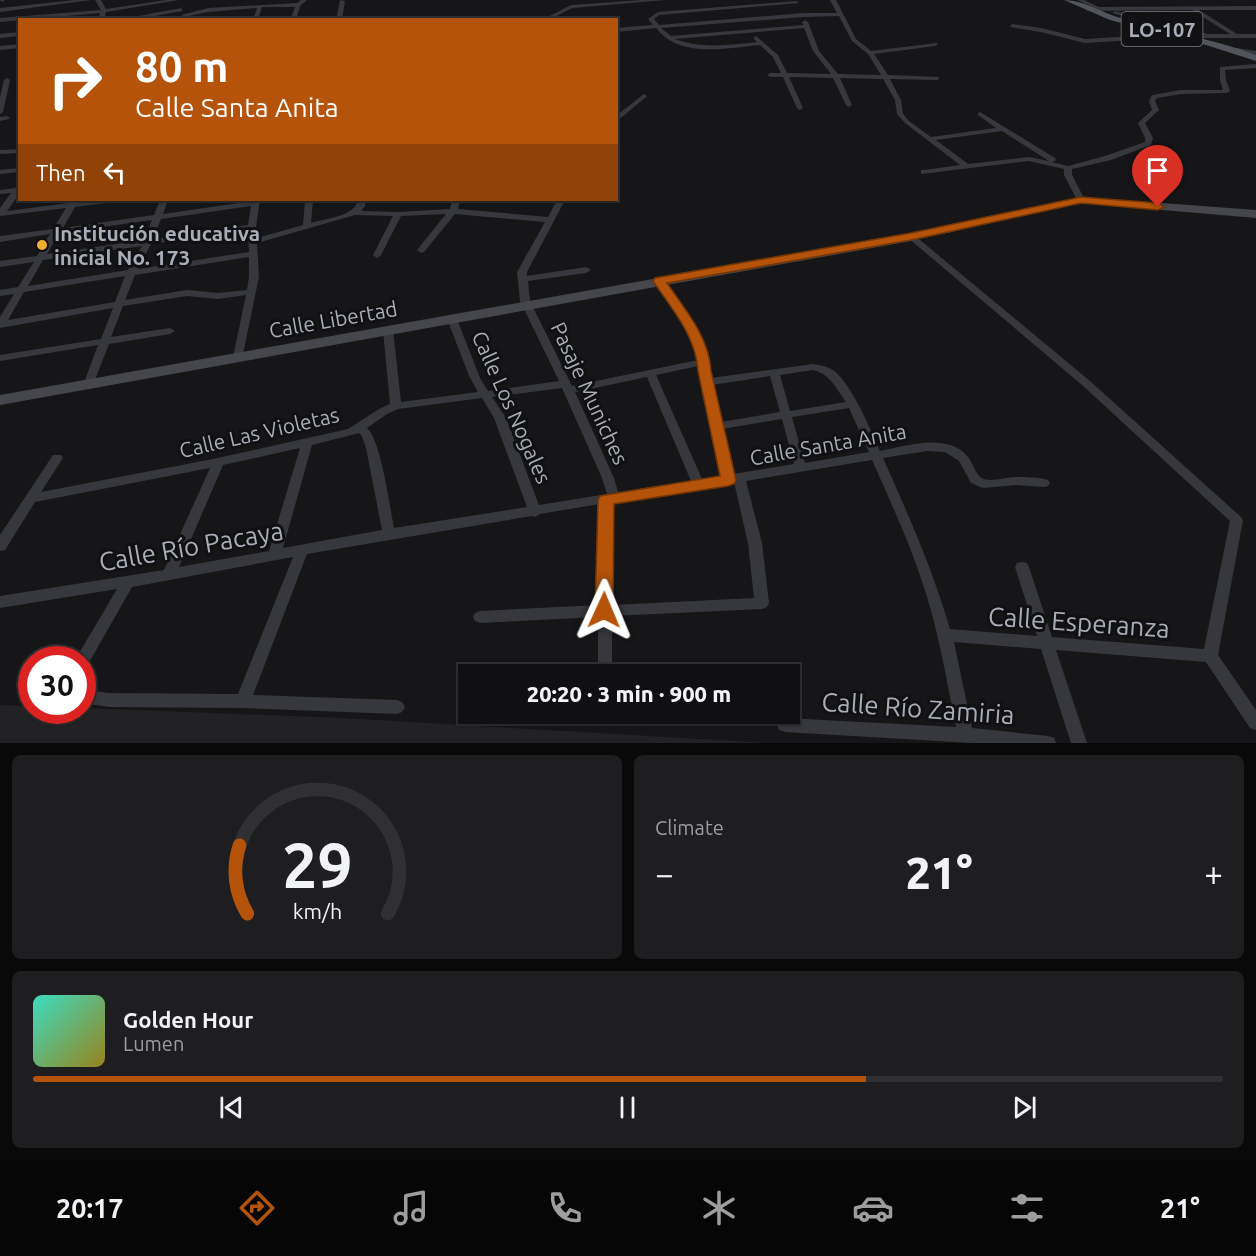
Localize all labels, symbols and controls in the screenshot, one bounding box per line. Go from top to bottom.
road number: LO-107 [1122,12,1202,46]
icon: right [36,42,114,120]
text: 80 m [135,43,229,90]
text: Calle Santa Anita [135,92,339,122]
pin [1132,145,1183,207]
icon: arrive [1141,154,1174,187]
icon: left [98,156,131,189]
text: Then [36,160,86,185]
place label: Institución educativa inicial No. 173 [54,221,260,269]
marker: Institución educativa inicial No. 173 [35,238,49,252]
street label: Calle Libertad [267,296,399,342]
street label: Pasaje Muniches [547,318,633,468]
street label: Calle Los Nogales [468,327,556,487]
street label: Calle Las Violetas [177,402,341,462]
street label: Calle Santa Anita [748,418,908,470]
street label: Calle Río Pacaya [96,515,286,577]
position arrow [572,578,636,642]
street label: Calle Esperanza [987,601,1171,643]
speed limit sign: 30 [18,646,96,724]
text: 20:20 · 3 min · 900 m [527,681,731,706]
street label: Calle Río Zamiria [821,687,1015,729]
text: Climate [655,816,724,839]
text: 29 [282,830,352,900]
text: 21° [905,847,973,898]
text: − [655,855,674,892]
text: + [1204,855,1223,892]
text: km/h [292,899,342,923]
text: Golden Hour [123,1007,253,1032]
text: Lumen [123,1032,184,1055]
icon: previous [215,1091,248,1124]
icon: pause [611,1091,644,1124]
icon: next [1008,1091,1041,1124]
icon: directions [236,1187,278,1229]
icon: music [390,1187,432,1229]
icon: phone [544,1187,586,1229]
icon: climate [698,1187,740,1229]
icon: car [852,1187,894,1229]
icon: filters [1006,1187,1048,1229]
text: 20:17 [56,1193,124,1223]
text: 21° [1160,1193,1200,1223]

